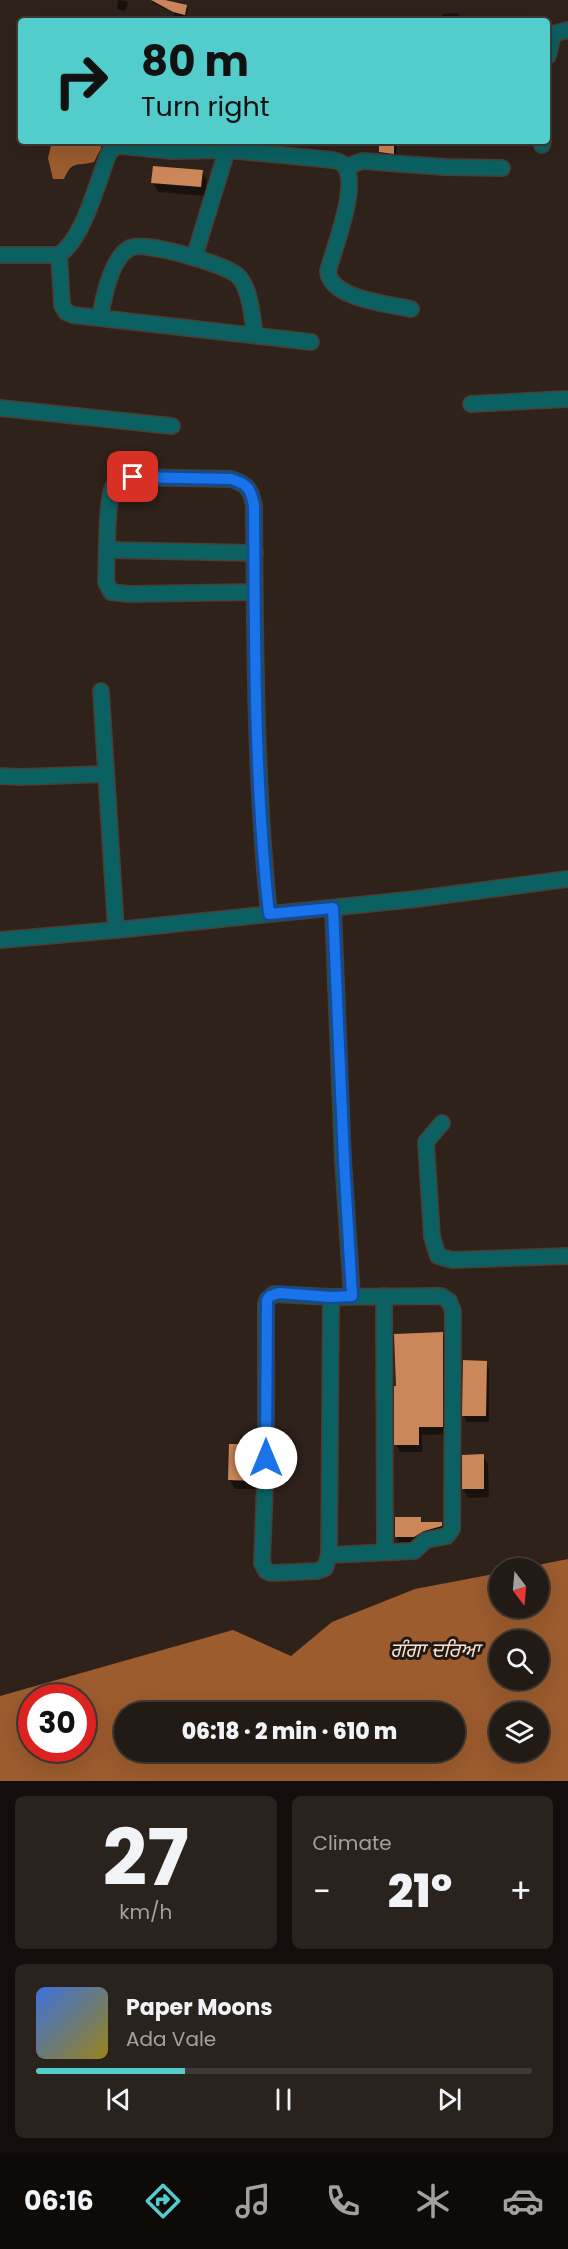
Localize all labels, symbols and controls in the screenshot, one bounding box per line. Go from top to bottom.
text: 80 m [141,32,249,91]
icon: right [42,42,120,120]
text: Turn right [141,88,270,125]
pin [107,451,158,502]
icon: arrive [116,460,149,493]
position arrow [234,1426,298,1490]
north arrow [489,1558,549,1618]
map controls [489,1558,549,1762]
button: search [489,1630,549,1690]
water label: ਗੰਗਾ ਦਰਿਆ [390,1636,483,1664]
speed limit sign: 30 [18,1684,96,1762]
button: layers [489,1702,549,1762]
text: 06:18 · 2 min · 610 m [182,1716,397,1747]
text: 27 [103,1803,189,1912]
text: Climate [313,1829,392,1857]
text: 21° [388,1860,452,1923]
text: − [313,1868,331,1915]
text: + [509,1868,532,1915]
text: km/h [119,1898,172,1926]
text: Paper Moons [126,1992,273,2023]
text: Ada Vale [126,2025,216,2053]
icon: previous [102,2083,135,2116]
icon: pause [267,2083,300,2116]
icon: next [433,2083,466,2116]
icon: directions [142,2180,184,2222]
icon: music [232,2180,274,2222]
icon: phone [322,2180,364,2222]
icon: climate [412,2180,454,2222]
icon: car [502,2180,544,2222]
text: 06:16 [24,2182,94,2219]

